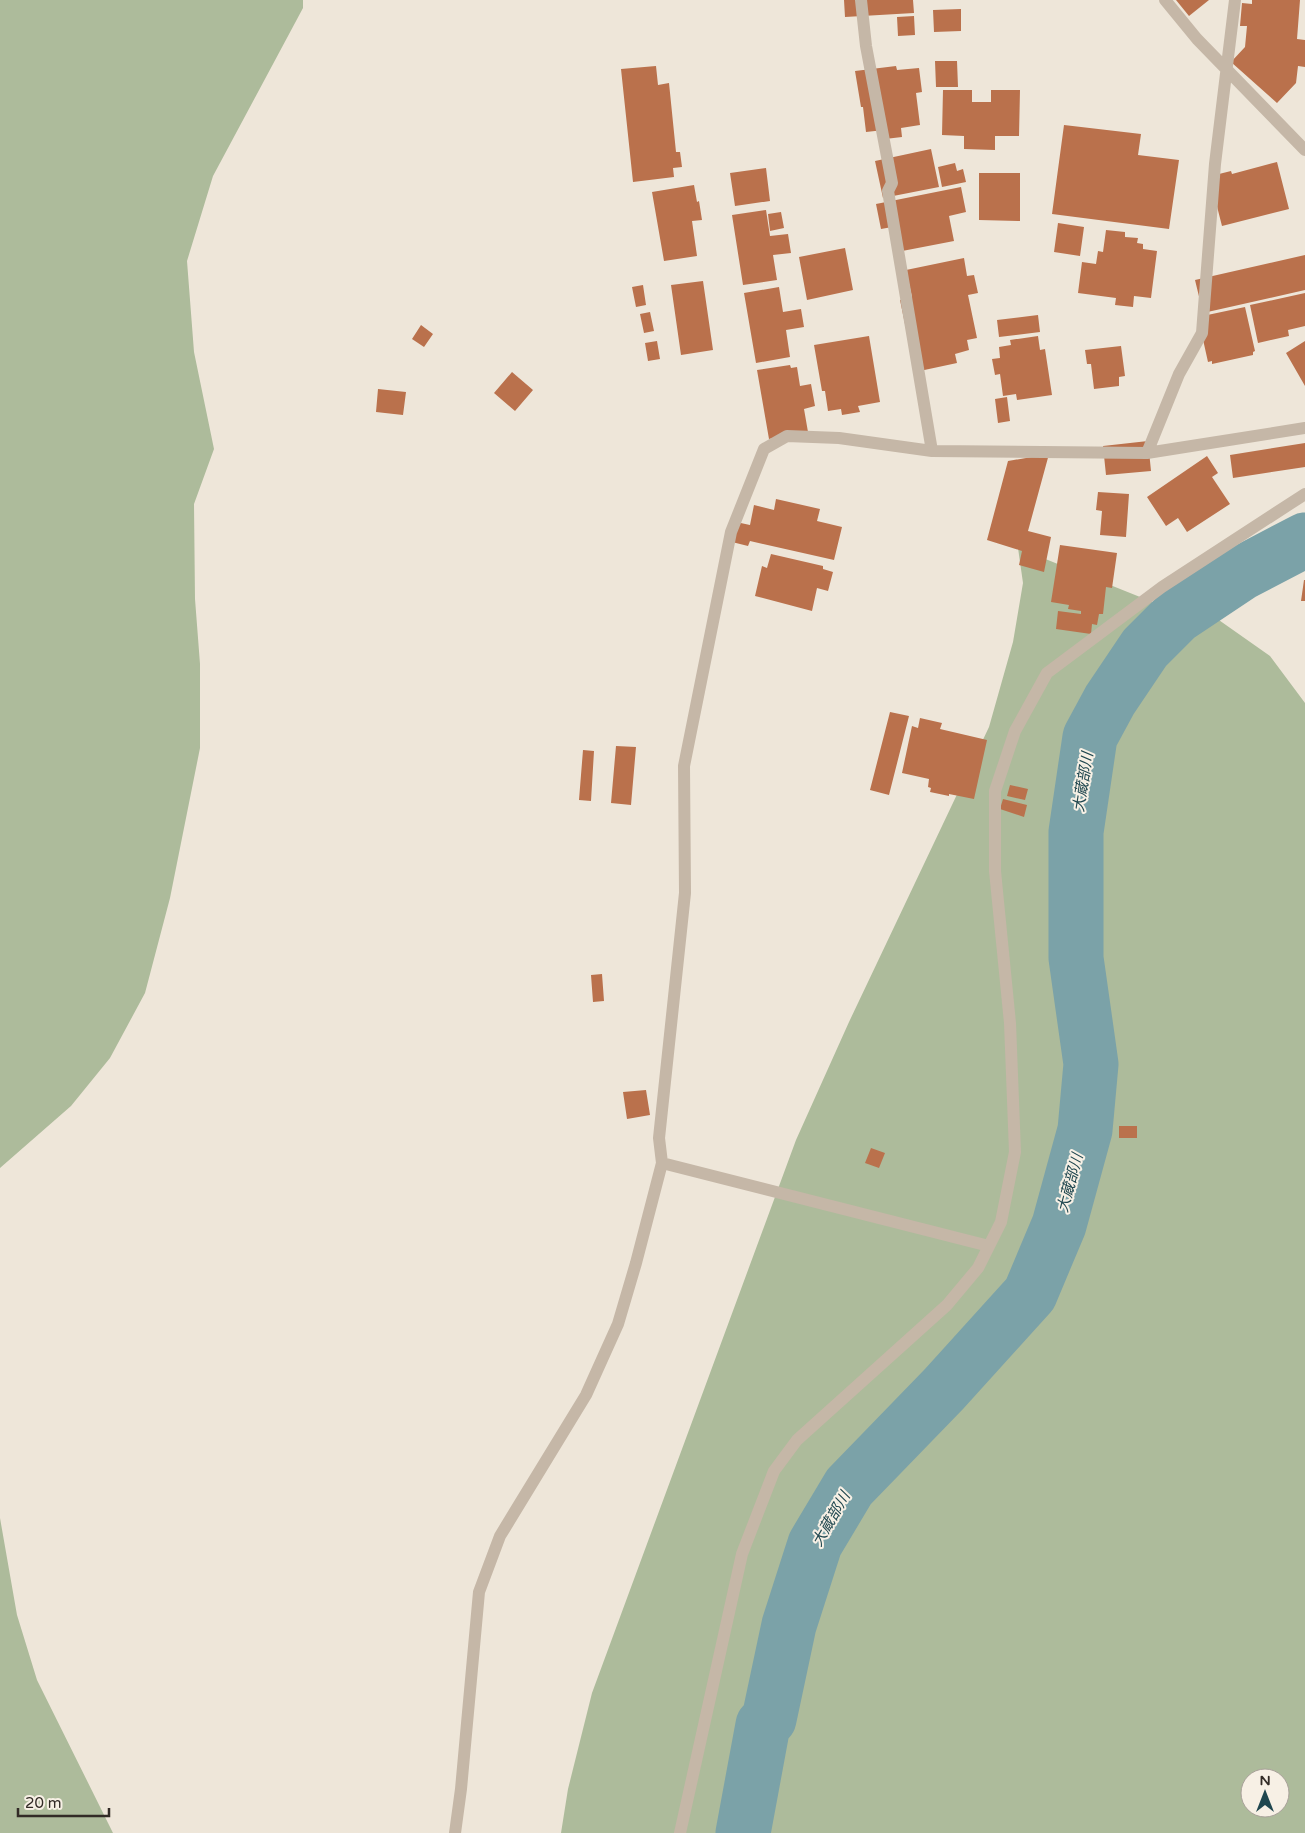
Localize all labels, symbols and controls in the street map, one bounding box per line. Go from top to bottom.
water label: 大蔵部川 [1069,749,1097,813]
water label: 大蔵部川 [1054,1150,1087,1214]
water label: 大蔵部川 [808,1487,855,1549]
north arrow [1240,1768,1290,1818]
text: N [1259,1772,1271,1789]
scale bar [18,1786,109,1818]
text: 20 m [25,1794,62,1812]

